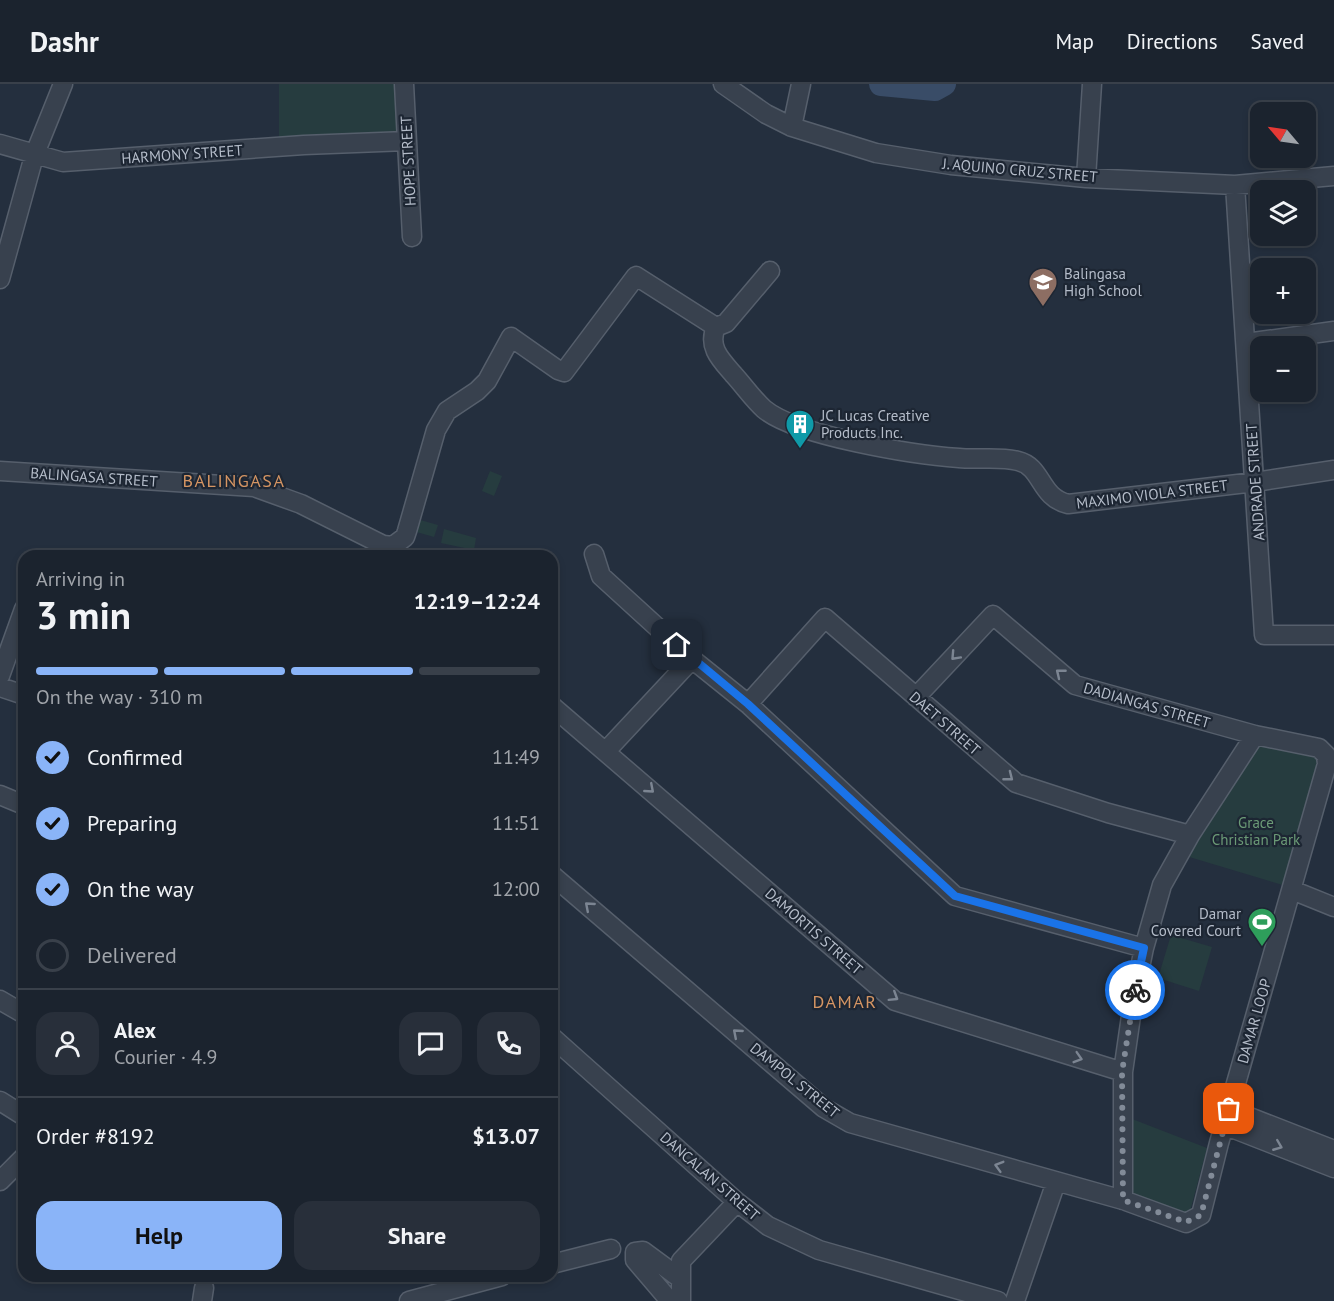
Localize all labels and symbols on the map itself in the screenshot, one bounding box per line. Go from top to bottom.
north arrow [1250,102,1316,168]
street label: HOPE STREET [396,115,420,207]
street label: HARMONY STREET [121,140,244,168]
street label: J. AQUINO CRUZ STREET [941,154,1099,186]
place label: Balingasa High School [1064,264,1142,300]
school or university icon: Balingasa High School [1027,266,1059,308]
place label: JC Lucas Creative Products Inc. [820,406,930,442]
building icon: JC Lucas Creative Products Inc. [784,408,816,450]
street label: ANDRADE STREET [1241,422,1269,541]
street label: BALINGASA STREET [30,463,159,491]
district label: BALINGASA [183,469,285,492]
street label: MAXIMO VIOLA STREET [1075,475,1229,513]
pin [651,619,702,670]
one-way arrow [951,649,962,660]
one-way arrow [1056,669,1067,680]
street label: DADIANGAS STREET [1082,678,1213,732]
street label: DAET STREET [906,687,985,759]
one-way arrow [1002,769,1013,780]
one-way arrow [643,782,654,793]
park label: Grace Christian Park [1212,813,1301,849]
street label: DAMORTIS STREET [761,884,867,979]
one-way arrow [585,902,596,913]
place label: Damar Covered Court [1151,904,1241,940]
sports icon: Damar Covered Court [1246,906,1278,948]
courier [1105,960,1165,1020]
street label: DAMAR LOOP [1233,976,1275,1066]
district label: DAMAR [813,990,877,1013]
one-way arrow [887,990,898,1001]
one-way arrow [733,1029,744,1040]
street label: DAMPOL STREET [747,1038,844,1122]
one-way arrow [1072,1051,1083,1063]
pin [1203,1083,1254,1134]
street label: DANCALAN STREET [656,1128,764,1225]
one-way arrow [1273,1139,1283,1152]
one-way arrow [994,1161,1005,1173]

